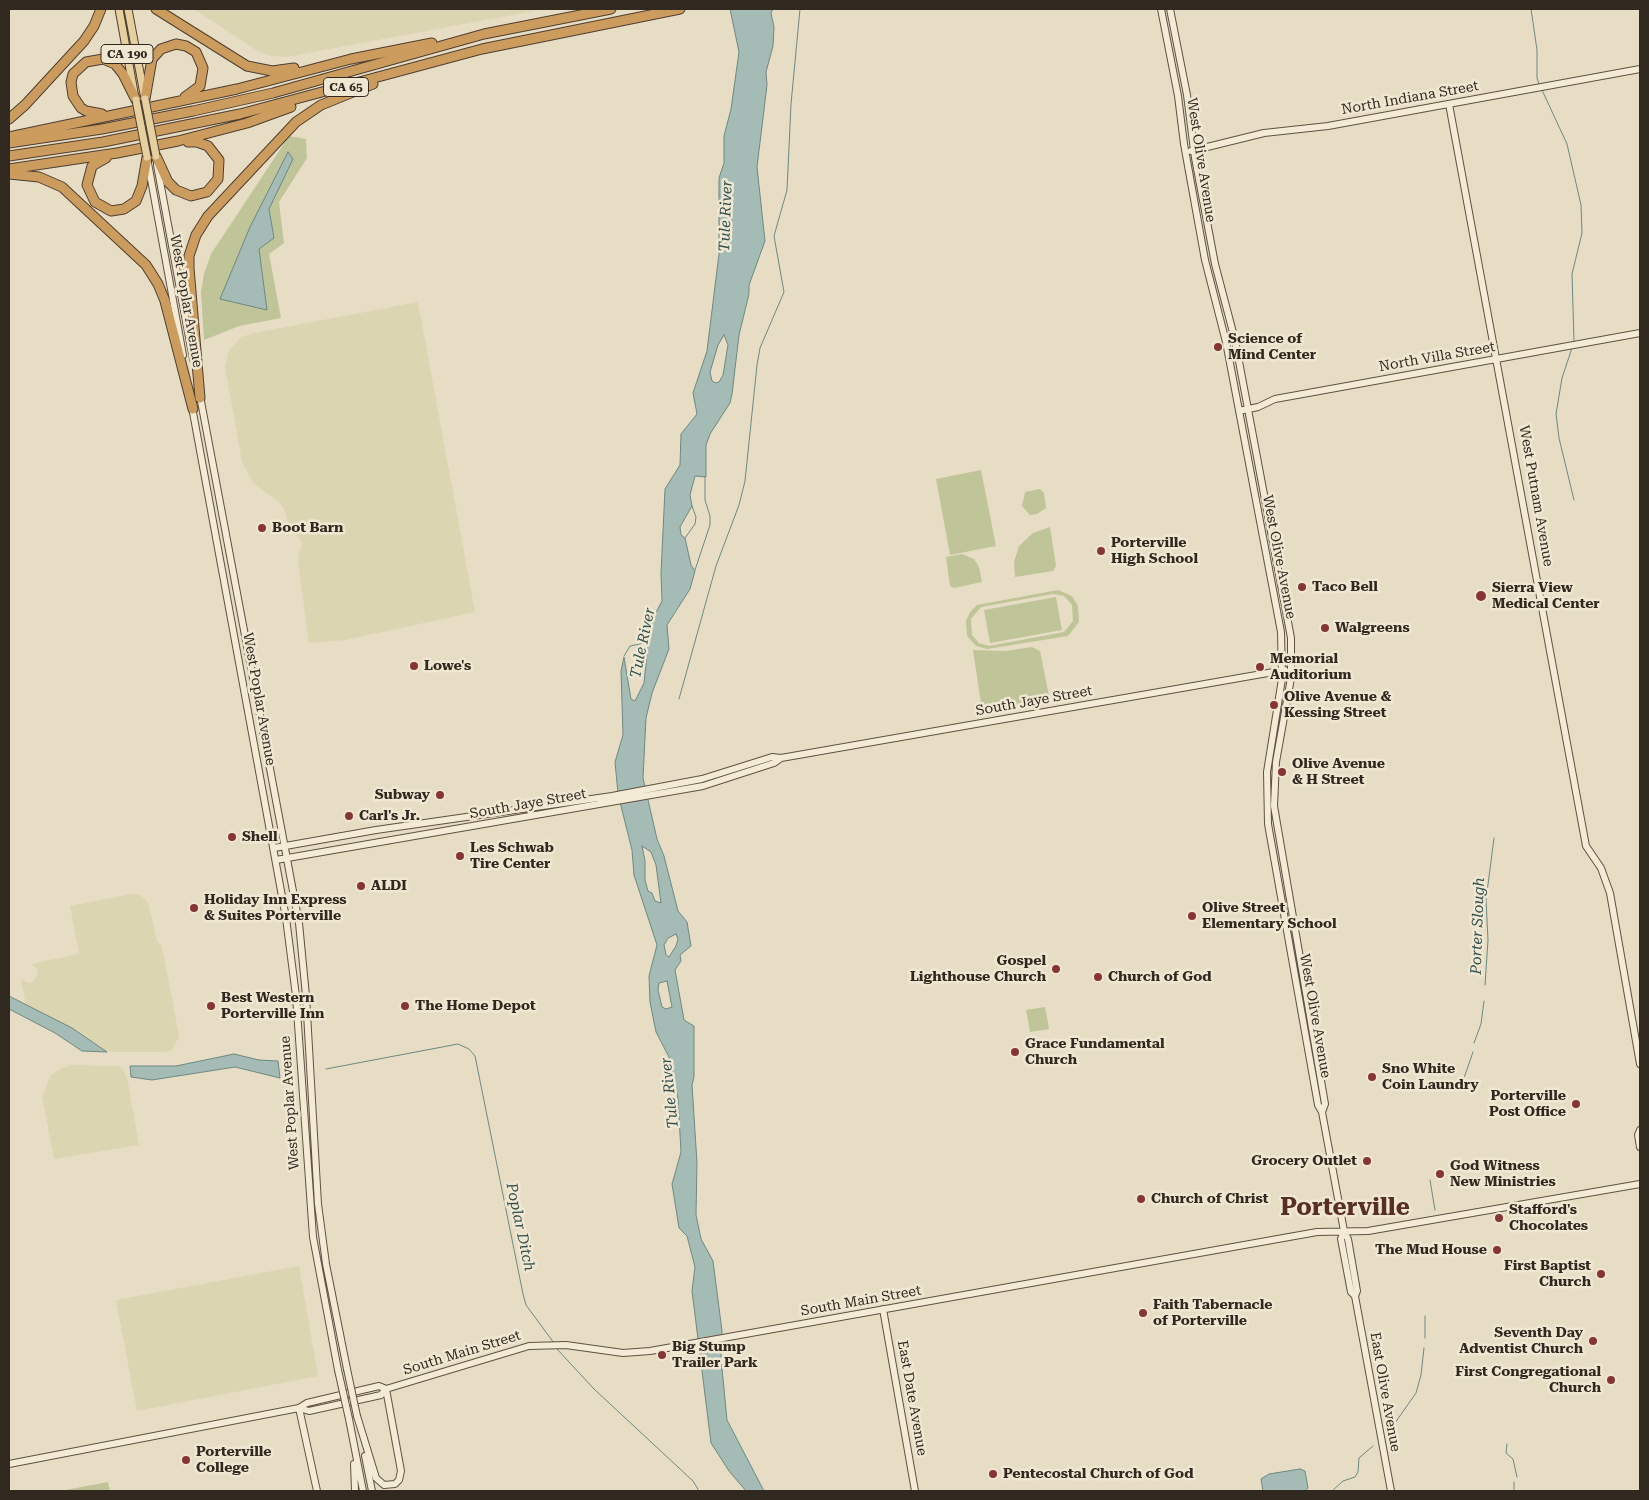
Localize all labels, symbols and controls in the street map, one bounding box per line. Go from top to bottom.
road number: CA 190 [101,44,153,64]
road number: CA 65 [324,77,368,96]
street label: North Indiana Street [1340,78,1480,118]
street label: West Olive Avenue [1183,97,1219,223]
water label: Tule River [716,180,736,252]
street label: West Poplar Avenue [166,233,206,369]
place label: Science of Mind Center [1228,331,1316,364]
street label: North Villa Street [1378,339,1496,375]
marker: Science of Mind Center [1212,341,1224,353]
street label: West Putnam Avenue [1515,424,1557,568]
street label: West Olive Avenue [1259,494,1299,620]
place label: Boot Barn [272,520,344,536]
marker: Boot Barn [256,522,268,534]
place label: Porterville High School [1111,535,1198,568]
marker: Porterville High School [1095,545,1107,557]
place label: Taco Bell [1312,579,1378,595]
place label: Sierra View Medical Center [1492,580,1600,612]
marker: Taco Bell [1296,581,1308,593]
marker: Sierra View Medical Center [1474,589,1488,603]
water label: Tule River [627,606,659,680]
place label: Walgreens [1335,620,1410,636]
marker: Walgreens [1319,622,1331,634]
street label: West Poplar Avenue [239,631,279,767]
place label: Memorial Auditorium [1270,651,1351,684]
place label: Lowe's [424,658,471,674]
marker: Lowe's [408,660,420,672]
marker: Memorial Auditorium [1254,661,1266,673]
street label: South Jaye Street [974,682,1094,720]
place label: Olive Avenue & Kessing Street [1284,689,1391,722]
marker: Olive Avenue & Kessing Street [1268,699,1280,711]
place label: Olive Avenue & H Street [1292,756,1385,789]
marker: Olive Avenue & H Street [1276,766,1288,778]
street label: South Jaye Street [468,785,588,823]
place label: Subway [375,787,430,803]
marker: Subway [434,789,446,801]
place label: Carl's Jr. [359,808,420,824]
marker: Carl's Jr. [343,810,355,822]
place label: Shell [242,829,277,845]
marker: Shell [226,831,238,843]
place label: Les Schwab Tire Center [470,840,554,872]
marker: Les Schwab Tire Center [454,850,466,862]
water label: Porter Slough [1467,877,1489,975]
place label: ALDI [371,878,407,894]
marker: ALDI [355,880,367,892]
place label: Holiday Inn Express & Suites Porterville [204,892,347,924]
place label: Olive Street Elementary School [1202,900,1337,932]
marker: Holiday Inn Express & Suites Porterville [188,902,200,914]
marker: Olive Street Elementary School [1186,910,1198,922]
place label: Gospel Lighthouse Church [910,953,1046,986]
street label: West Olive Avenue [1296,953,1334,1079]
marker: Gospel Lighthouse Church [1050,963,1062,975]
place label: Church of God [1108,969,1212,985]
marker: Church of God [1092,971,1104,983]
place label: Best Western Porterville Inn [221,990,324,1022]
place label: The Home Depot [415,998,536,1014]
marker: Best Western Porterville Inn [205,1000,217,1012]
marker: The Home Depot [399,1000,411,1012]
street label: West Poplar Avenue [277,1035,303,1171]
place label: Grace Fundamental Church [1025,1036,1165,1068]
marker: Grace Fundamental Church [1009,1046,1021,1058]
water label: Tule River [657,1056,683,1130]
place label: Sno White Coin Laundry [1382,1061,1479,1094]
marker: Sno White Coin Laundry [1366,1071,1378,1083]
place label: Porterville Post Office [1489,1088,1566,1120]
marker: Porterville Post Office [1570,1098,1582,1110]
place label: Grocery Outlet [1251,1153,1357,1169]
marker: Grocery Outlet [1361,1155,1373,1167]
place label: God Witness New Ministries [1450,1158,1556,1190]
marker: God Witness New Ministries [1434,1168,1446,1180]
water label: Poplar Ditch [502,1181,538,1273]
place label: Church of Christ [1151,1191,1268,1207]
marker: Church of Christ [1135,1193,1147,1205]
district label: Porterville [1280,1194,1410,1222]
place label: Stafford's Chocolates [1509,1202,1588,1234]
marker: Stafford's Chocolates [1493,1212,1505,1224]
place label: The Mud House [1375,1242,1487,1258]
marker: The Mud House [1491,1244,1503,1256]
place label: First Baptist Church [1504,1258,1591,1290]
marker: First Baptist Church [1595,1268,1607,1280]
street label: South Main Street [799,1282,923,1320]
place label: Faith Tabernacle of Porterville [1153,1297,1272,1330]
marker: Faith Tabernacle of Porterville [1137,1307,1149,1319]
place label: Seventh Day Adventist Church [1459,1325,1583,1358]
street label: South Main Street [401,1327,523,1379]
street label: East Olive Avenue [1366,1331,1404,1453]
marker: Seventh Day Adventist Church [1587,1335,1599,1347]
place label: Big Stump Trailer Park [672,1339,758,1371]
street label: East Date Avenue [894,1339,930,1457]
marker: Big Stump Trailer Park [656,1349,668,1361]
place label: First Congregational Church [1455,1364,1601,1396]
marker: First Congregational Church [1605,1374,1617,1386]
place label: Porterville College [196,1444,272,1476]
marker: Porterville College [180,1454,192,1466]
place label: Pentecostal Church of God [1003,1466,1193,1482]
marker: Pentecostal Church of God [987,1468,999,1480]

